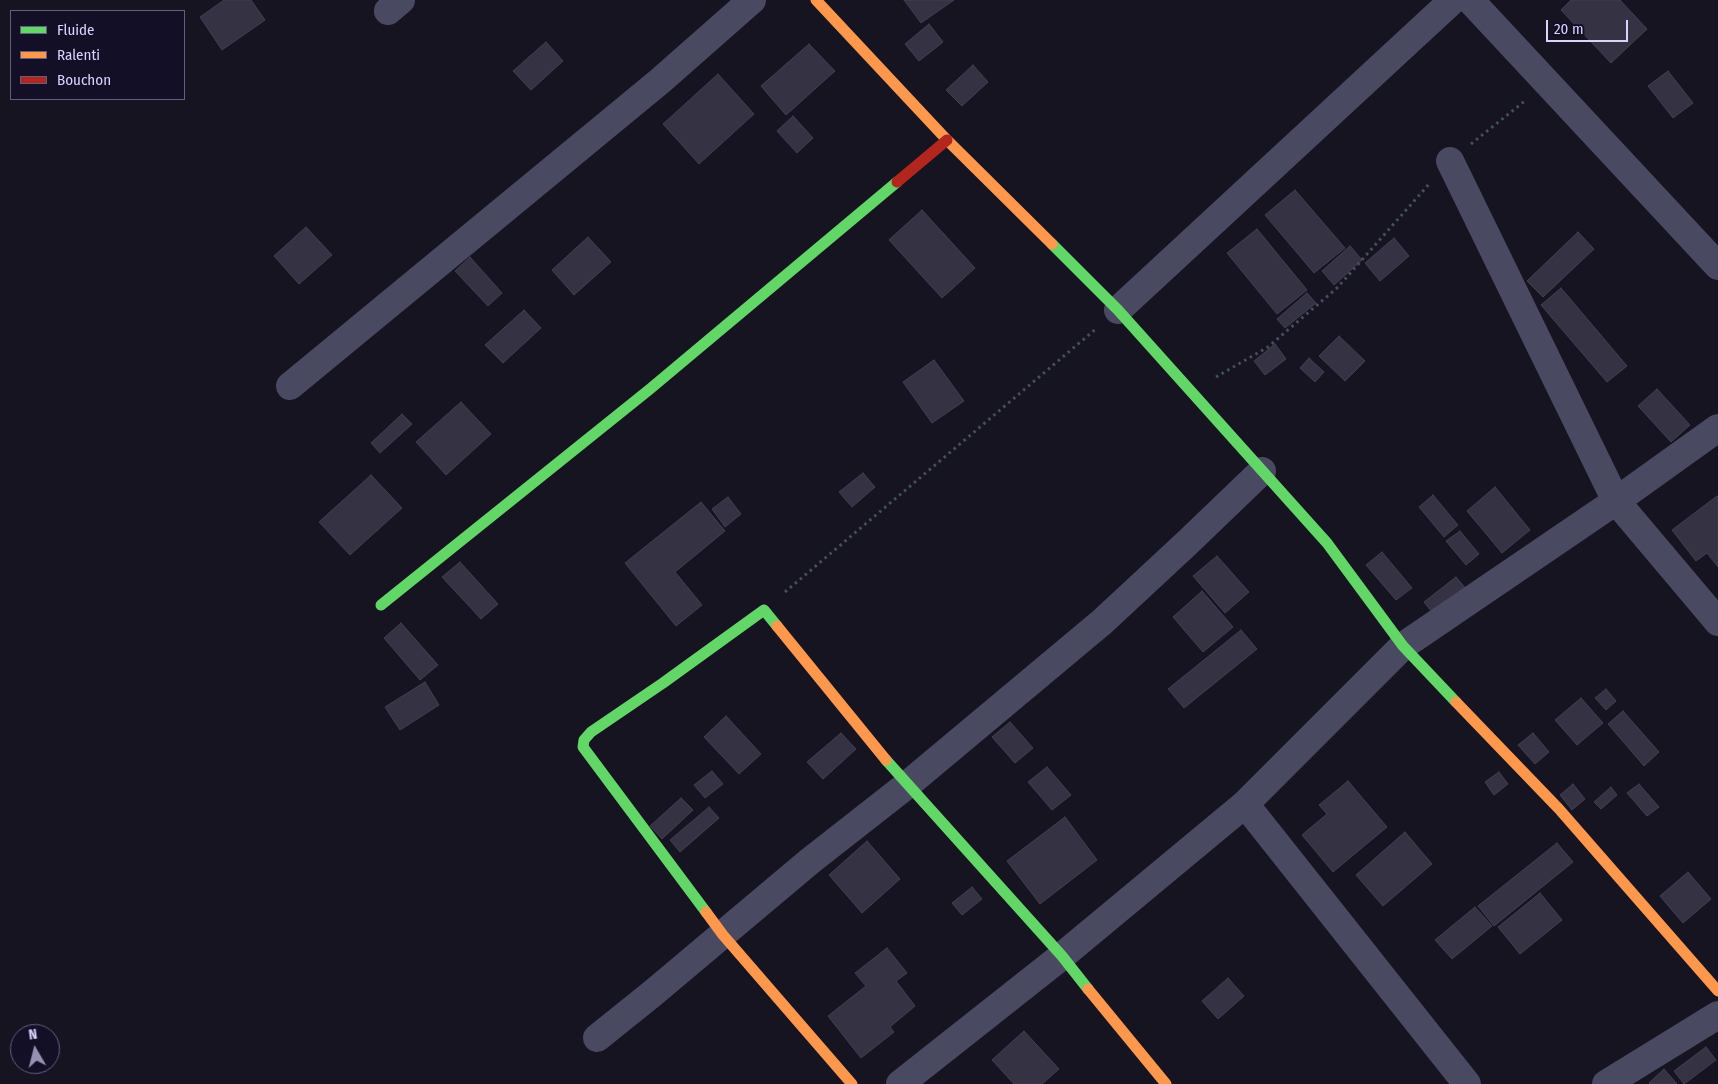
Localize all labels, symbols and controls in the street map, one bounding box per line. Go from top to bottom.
legend [10,10,185,100]
scale bar [1548,10,1630,42]
text: 20 m [1554,20,1584,38]
text: Fluide [57,21,94,39]
text: Ralenti [57,46,100,64]
text: Bouchon [57,71,111,89]
north arrow [10,1024,60,1074]
text: N [28,1026,38,1044]

